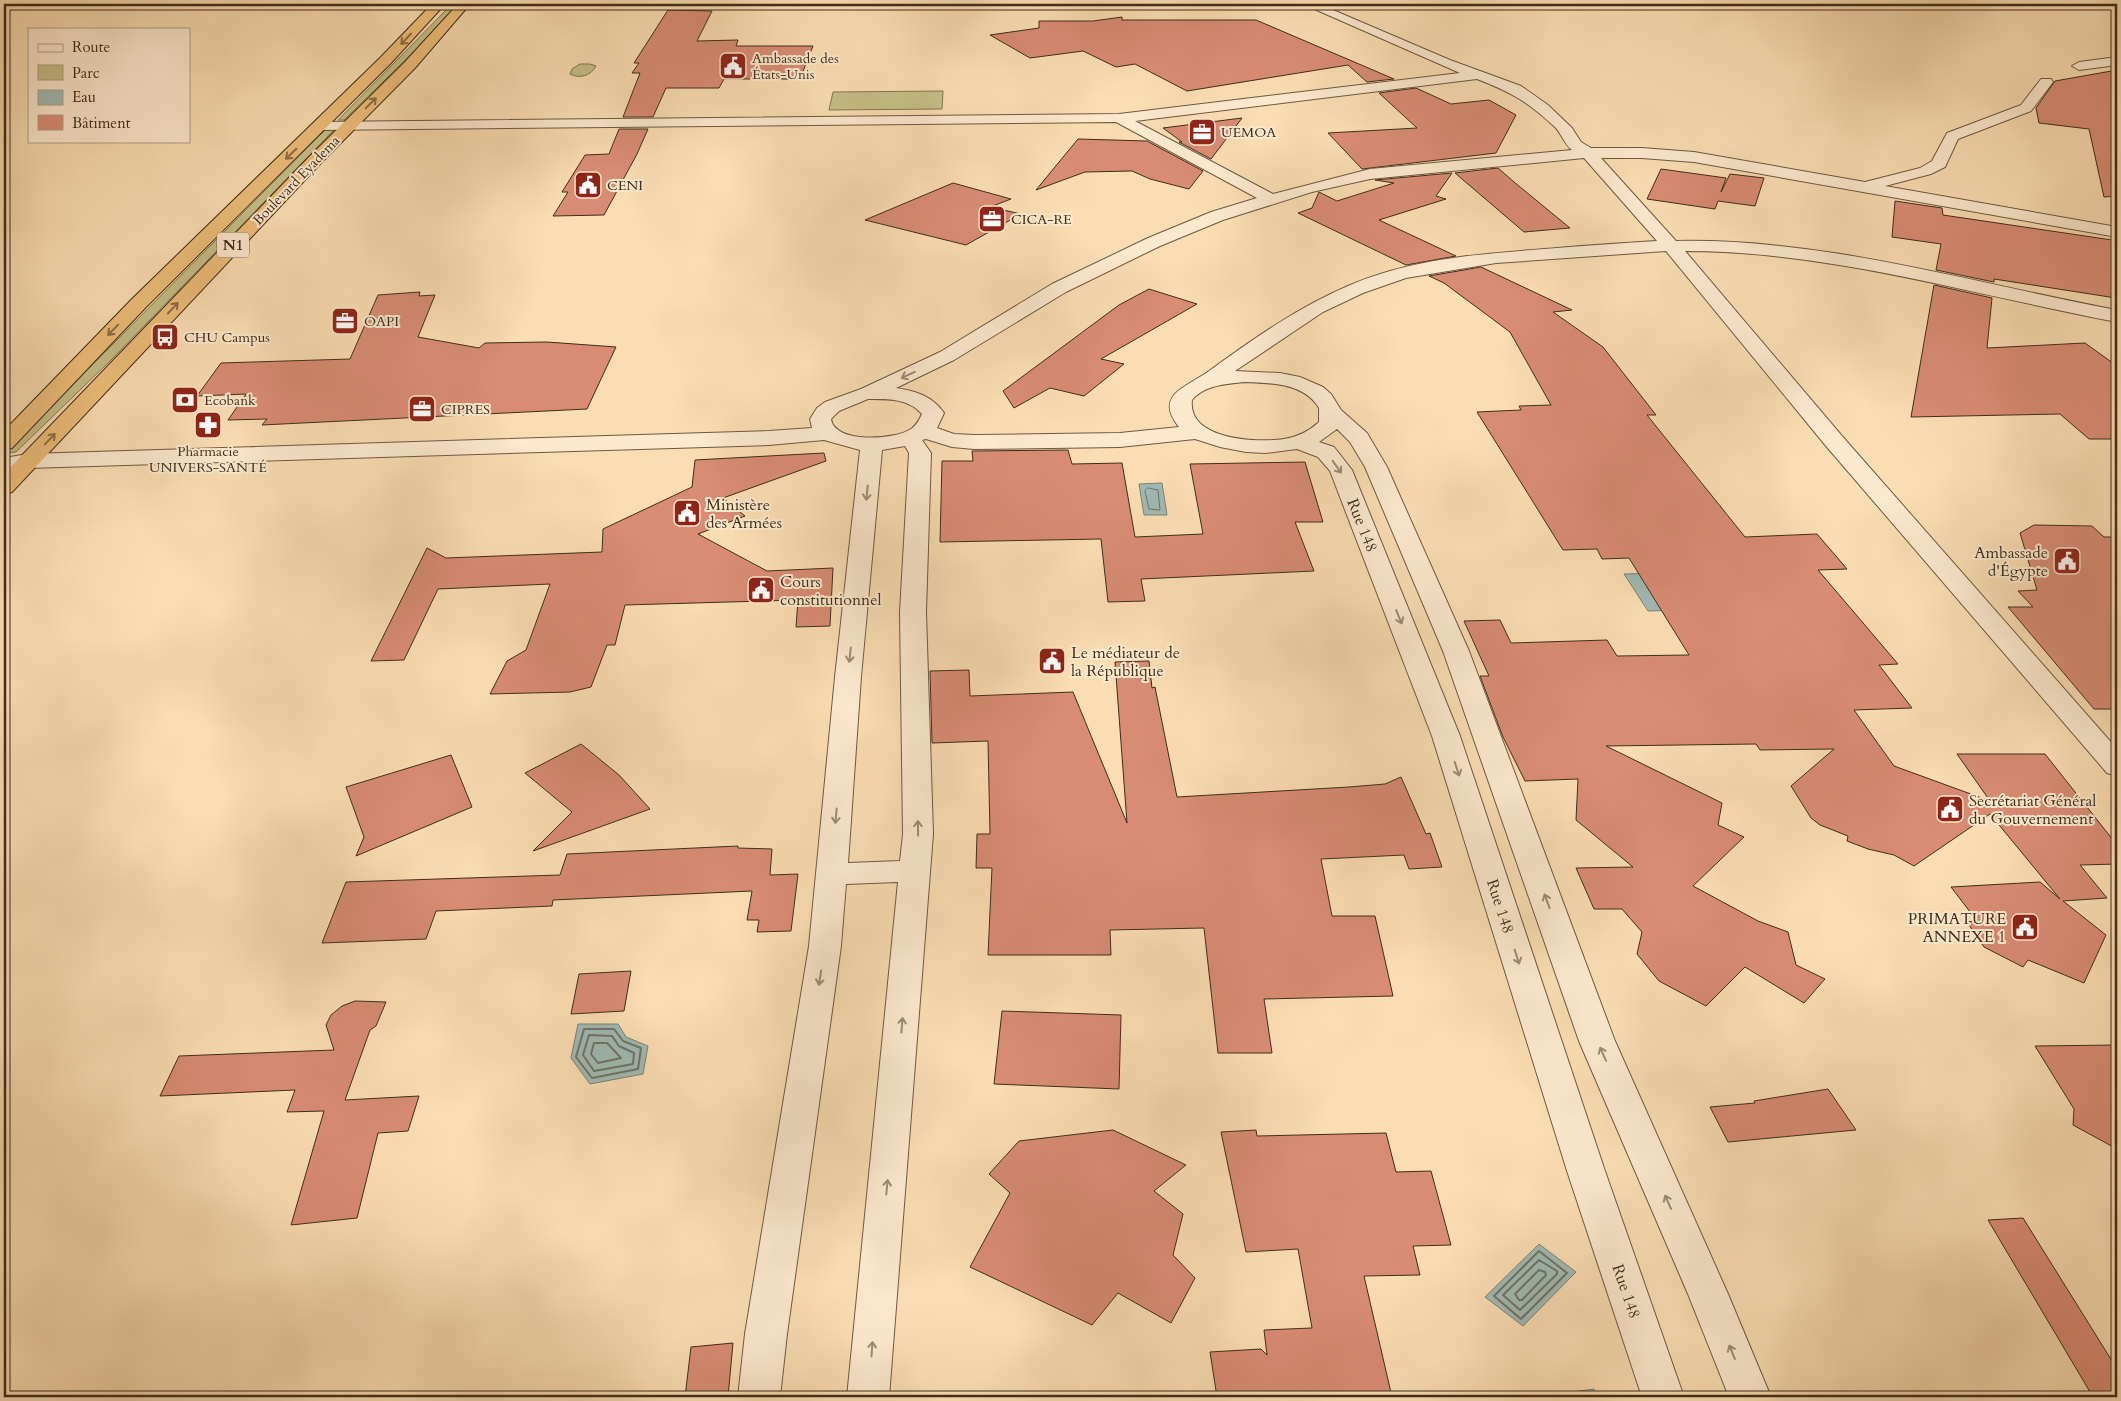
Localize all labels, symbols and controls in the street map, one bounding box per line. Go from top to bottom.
legend [28,28,190,142]
one-way arrow [400,33,412,46]
text: Route [72,37,110,57]
place label: Ambassade des États-Unis [752,49,839,84]
public building icon: Ambassade des États-Unis [718,51,748,81]
text: Parc [72,63,100,83]
text: Eau [72,87,96,107]
one-way arrow [365,97,377,109]
text: Bâtiment [72,113,131,133]
office icon: UEMOA [1187,117,1217,147]
place label: UEMOA [1221,123,1276,142]
street label: Boulevard Eyadema [249,131,344,229]
one-way arrow [285,148,297,160]
public building icon: CENI [573,170,603,200]
place label: CENI [607,176,643,195]
office icon: CICA-RE [977,204,1007,234]
place label: CICA-RE [1011,210,1072,229]
road number: N1 [217,232,249,258]
one-way arrow [167,301,179,314]
office icon: OAPI [330,306,360,336]
place label: OAPI [364,312,399,331]
bus stop icon: CHU Campus [150,322,180,352]
one-way arrow [107,323,119,336]
place label: CHU Campus [184,328,270,347]
one-way arrow [901,370,916,380]
bank icon: Ecobank [170,385,200,415]
place label: Ecobank [204,391,256,410]
office icon: CIPRES [407,394,437,424]
place label: CIPRES [441,400,490,419]
pharmacy icon: Pharmacie UNIVERS-SANTÉ [193,410,223,440]
one-way arrow [44,433,56,446]
place label: Pharmacie UNIVERS-SANTÉ [149,442,267,477]
one-way arrow [1332,460,1342,474]
one-way arrow [862,485,872,501]
place label: Ministère des Armées [706,494,782,534]
street label: Rue 148 [1341,495,1383,555]
public building icon: Ministère des Armées [672,498,702,528]
place label: Ambassade d'Égypte [1974,542,2048,582]
public building icon: Ambassade d'Égypte [2052,546,2082,576]
place label: Cours constitutionnel [780,571,882,611]
public building icon: Cours constitutionnel [746,575,776,605]
one-way arrow [1395,609,1404,624]
place label: Le médiateur de la République [1071,642,1180,682]
one-way arrow [845,646,855,662]
public building icon: Le médiateur de la République [1037,646,1067,676]
one-way arrow [1453,760,1462,776]
place label: Secrétariat Général du Gouvernement [1969,790,2096,830]
public building icon: Secrétariat Général du Gouvernement [1935,794,1965,824]
one-way arrow [831,808,841,824]
one-way arrow [913,821,923,837]
street label: Rue 148 [1481,876,1519,936]
one-way arrow [1542,894,1551,909]
place label: PRIMATURE ANNEXE 1 [1908,908,2006,948]
public building icon: PRIMATURE ANNEXE 1 [2010,912,2040,942]
one-way arrow [1513,948,1523,964]
one-way arrow [815,970,825,986]
one-way arrow [897,1017,907,1033]
one-way arrow [1598,1047,1608,1062]
one-way arrow [882,1179,892,1195]
one-way arrow [1663,1195,1673,1210]
street label: Rue 148 [1607,1261,1646,1321]
one-way arrow [867,1341,877,1357]
one-way arrow [1726,1345,1736,1360]

